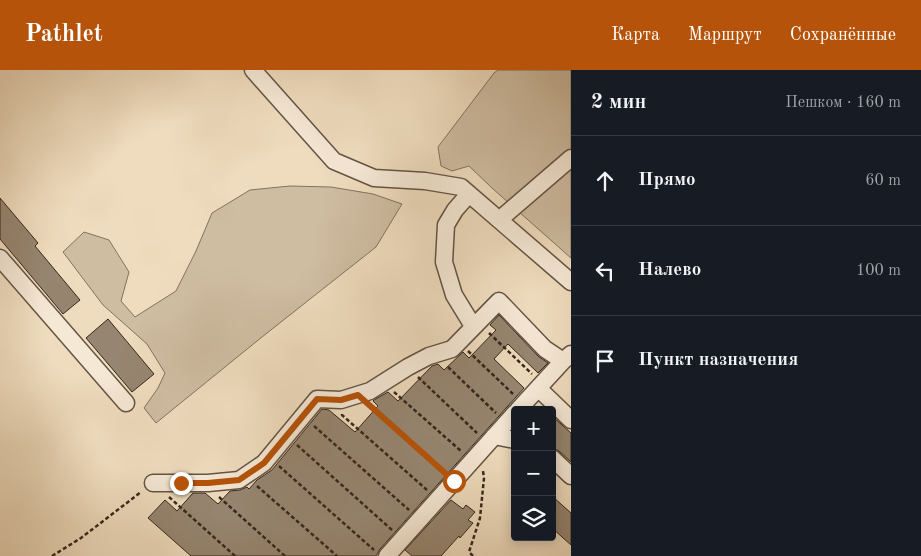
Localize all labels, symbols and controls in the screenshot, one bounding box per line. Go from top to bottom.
text: Pathlet [25,23,103,47]
text: Карта [611,26,660,44]
text: Маршрут [688,26,762,44]
text: Сохранённые [790,26,896,44]
text: 2 мин [591,92,646,113]
text: Пешком · 160 m [785,95,901,111]
icon: ahead [591,167,619,195]
text: Прямо [638,171,696,190]
text: 60 m [865,173,901,189]
icon: left [591,257,619,285]
text: Налево [638,261,701,280]
text: 100 m [856,263,901,279]
icon: arrive [591,347,619,375]
text: Пункт назначения [638,351,798,370]
map controls [511,406,556,541]
button: + [511,406,556,451]
button: − [511,451,556,496]
route start [443,470,466,493]
route end [170,472,193,495]
button: layers [511,496,556,541]

